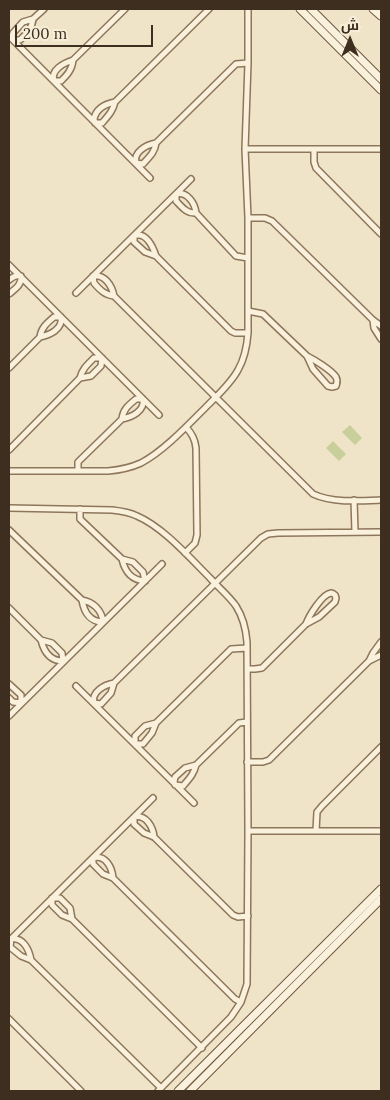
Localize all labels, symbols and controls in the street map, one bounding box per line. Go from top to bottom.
scale bar [18,15,155,47]
north arrow [325,15,375,65]
text: ش [341,16,359,34]
text: 200 m [23,24,67,43]

